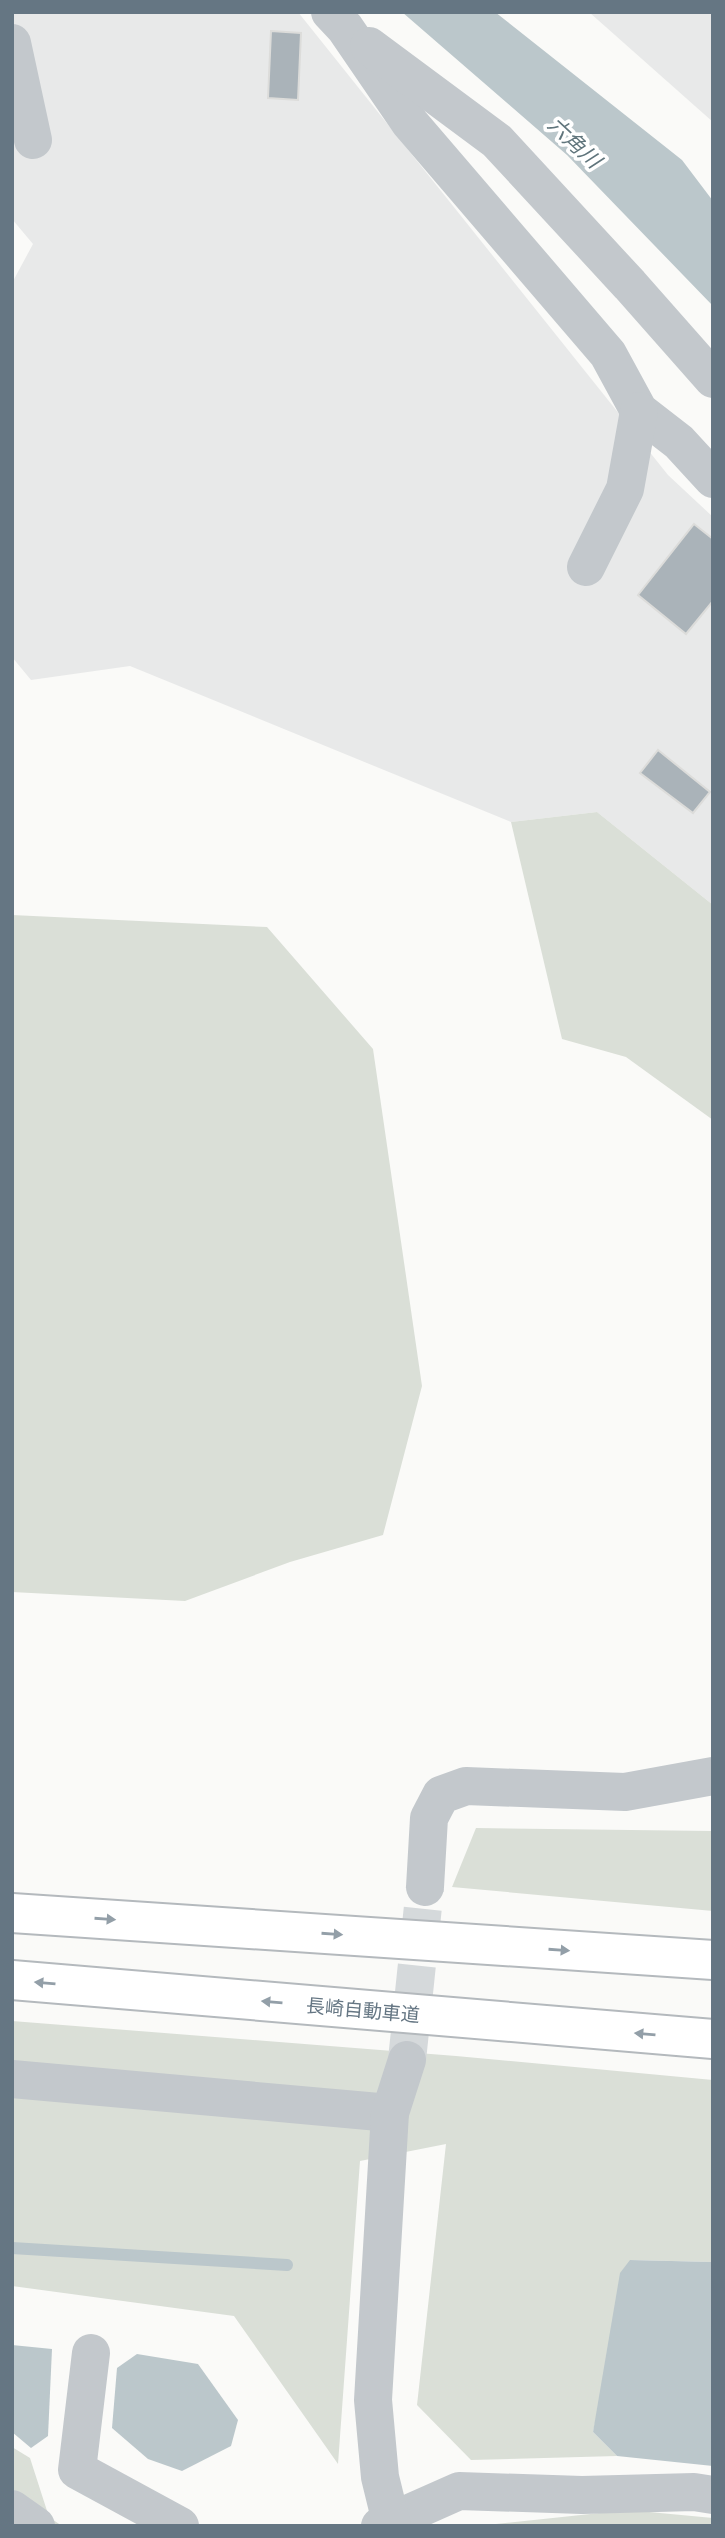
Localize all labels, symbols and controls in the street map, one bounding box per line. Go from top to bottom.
water label: 六角川 [542,110,609,175]
one-way arrow [94,1914,116,1925]
one-way arrow [321,1929,343,1940]
one-way arrow [548,1944,570,1955]
one-way arrow [34,1977,56,1988]
street label: 長崎自動車道 [305,1992,421,2028]
one-way arrow [260,1996,282,2007]
one-way arrow [634,2028,656,2039]

